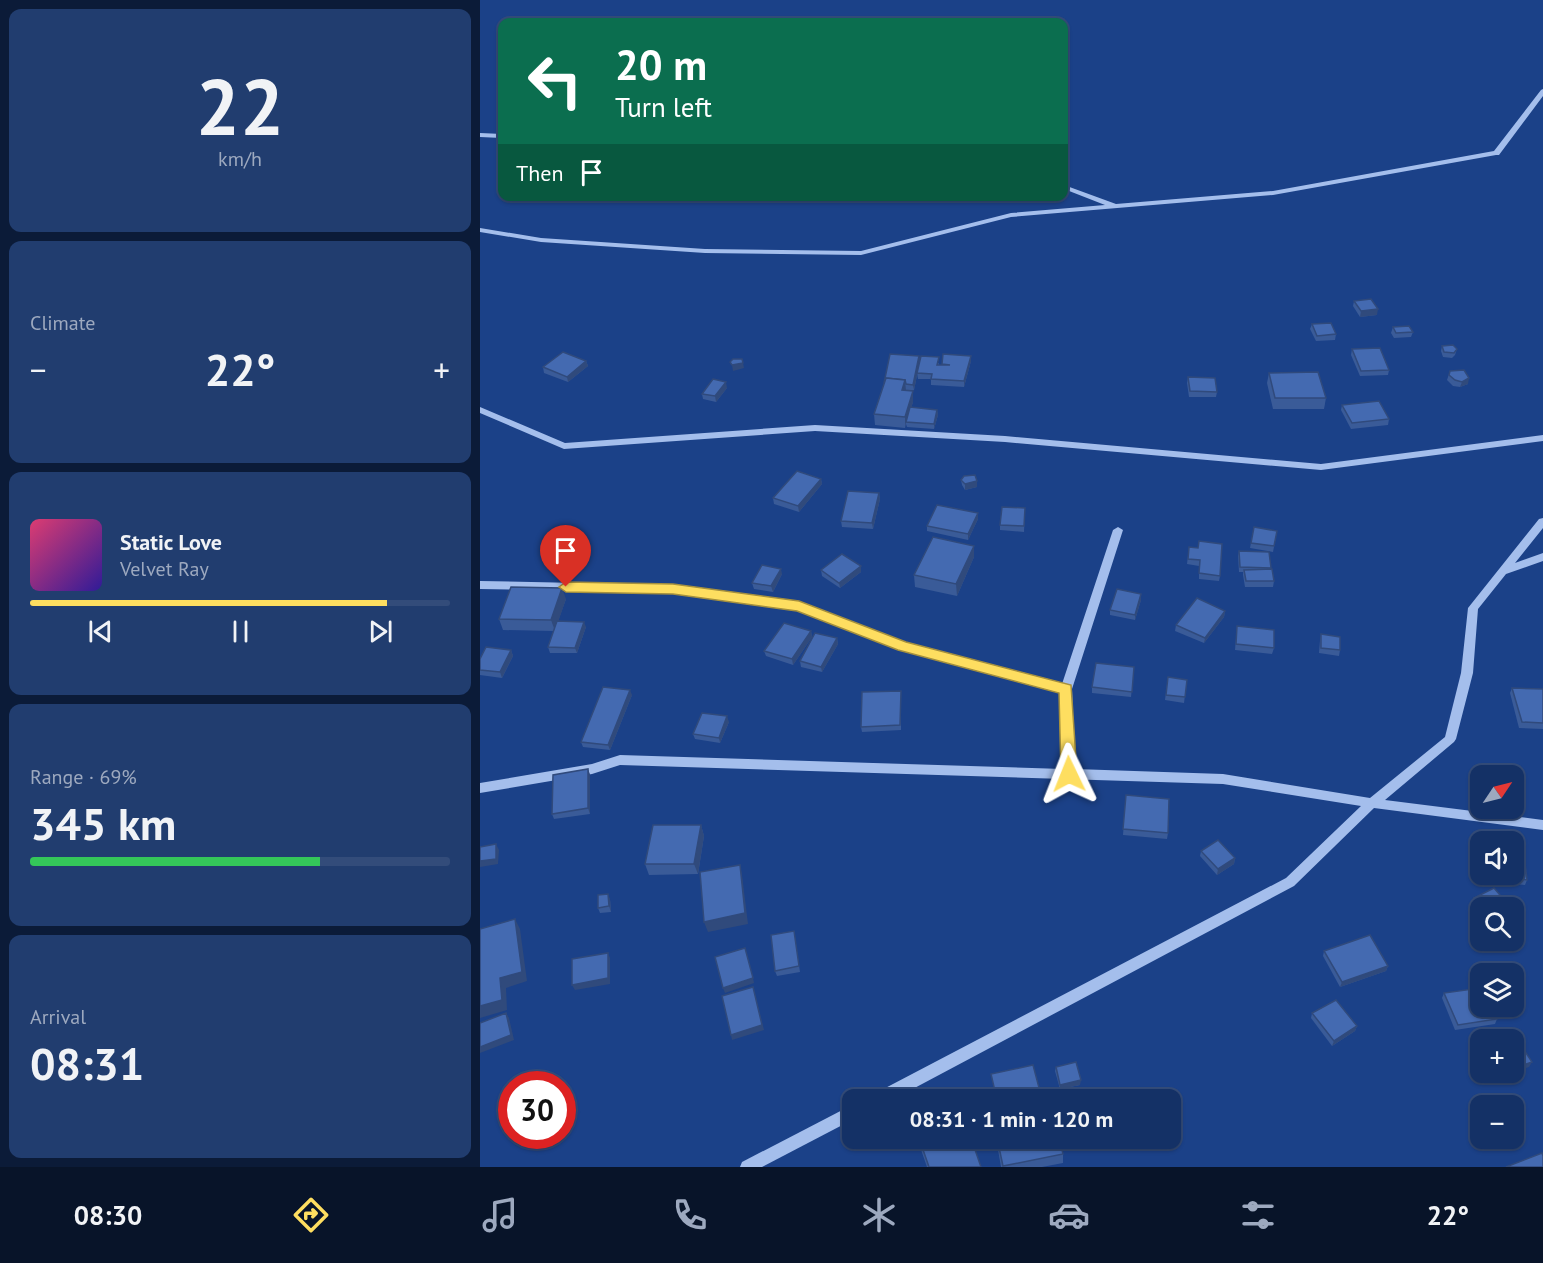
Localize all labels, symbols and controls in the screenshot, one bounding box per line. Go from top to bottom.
text: 20 m [615,37,707,92]
icon: left [516,42,594,120]
text: 22 [196,56,284,157]
text: Turn left [615,90,712,124]
text: km/h [218,146,262,172]
icon: arrive [575,156,608,189]
text: Then [516,159,563,187]
text: Climate [30,310,96,336]
text: 22° [205,340,275,398]
text: − [30,348,47,391]
text: + [433,348,450,391]
pin [540,525,591,587]
text: Static Love [120,528,222,556]
icon: arrive [549,534,582,567]
text: Velvet Ray [120,556,209,582]
icon: previous [84,615,117,648]
icon: pause [224,615,257,648]
icon: next [364,615,397,648]
position arrow [1037,742,1101,806]
text: Range · 69% [30,764,137,790]
north arrow [1470,765,1524,819]
map controls [1470,765,1524,1149]
text: 345 km [30,794,176,852]
button: sound [1470,831,1524,885]
button: search [1470,897,1524,951]
button: layers [1470,963,1524,1017]
text: Arrival [30,1004,86,1030]
button: + [1470,1029,1524,1083]
text: 08:31 [30,1034,144,1092]
speed limit sign: 30 [498,1071,576,1149]
button: − [1470,1095,1524,1149]
text: 08:31 · 1 min · 120 m [910,1105,1113,1133]
icon: directions [290,1194,332,1236]
icon: music [479,1194,521,1236]
icon: phone [669,1194,711,1236]
icon: climate [858,1194,900,1236]
icon: car [1048,1194,1090,1236]
icon: filters [1237,1194,1279,1236]
text: 08:30 [74,1198,142,1232]
text: 22° [1427,1198,1469,1232]

